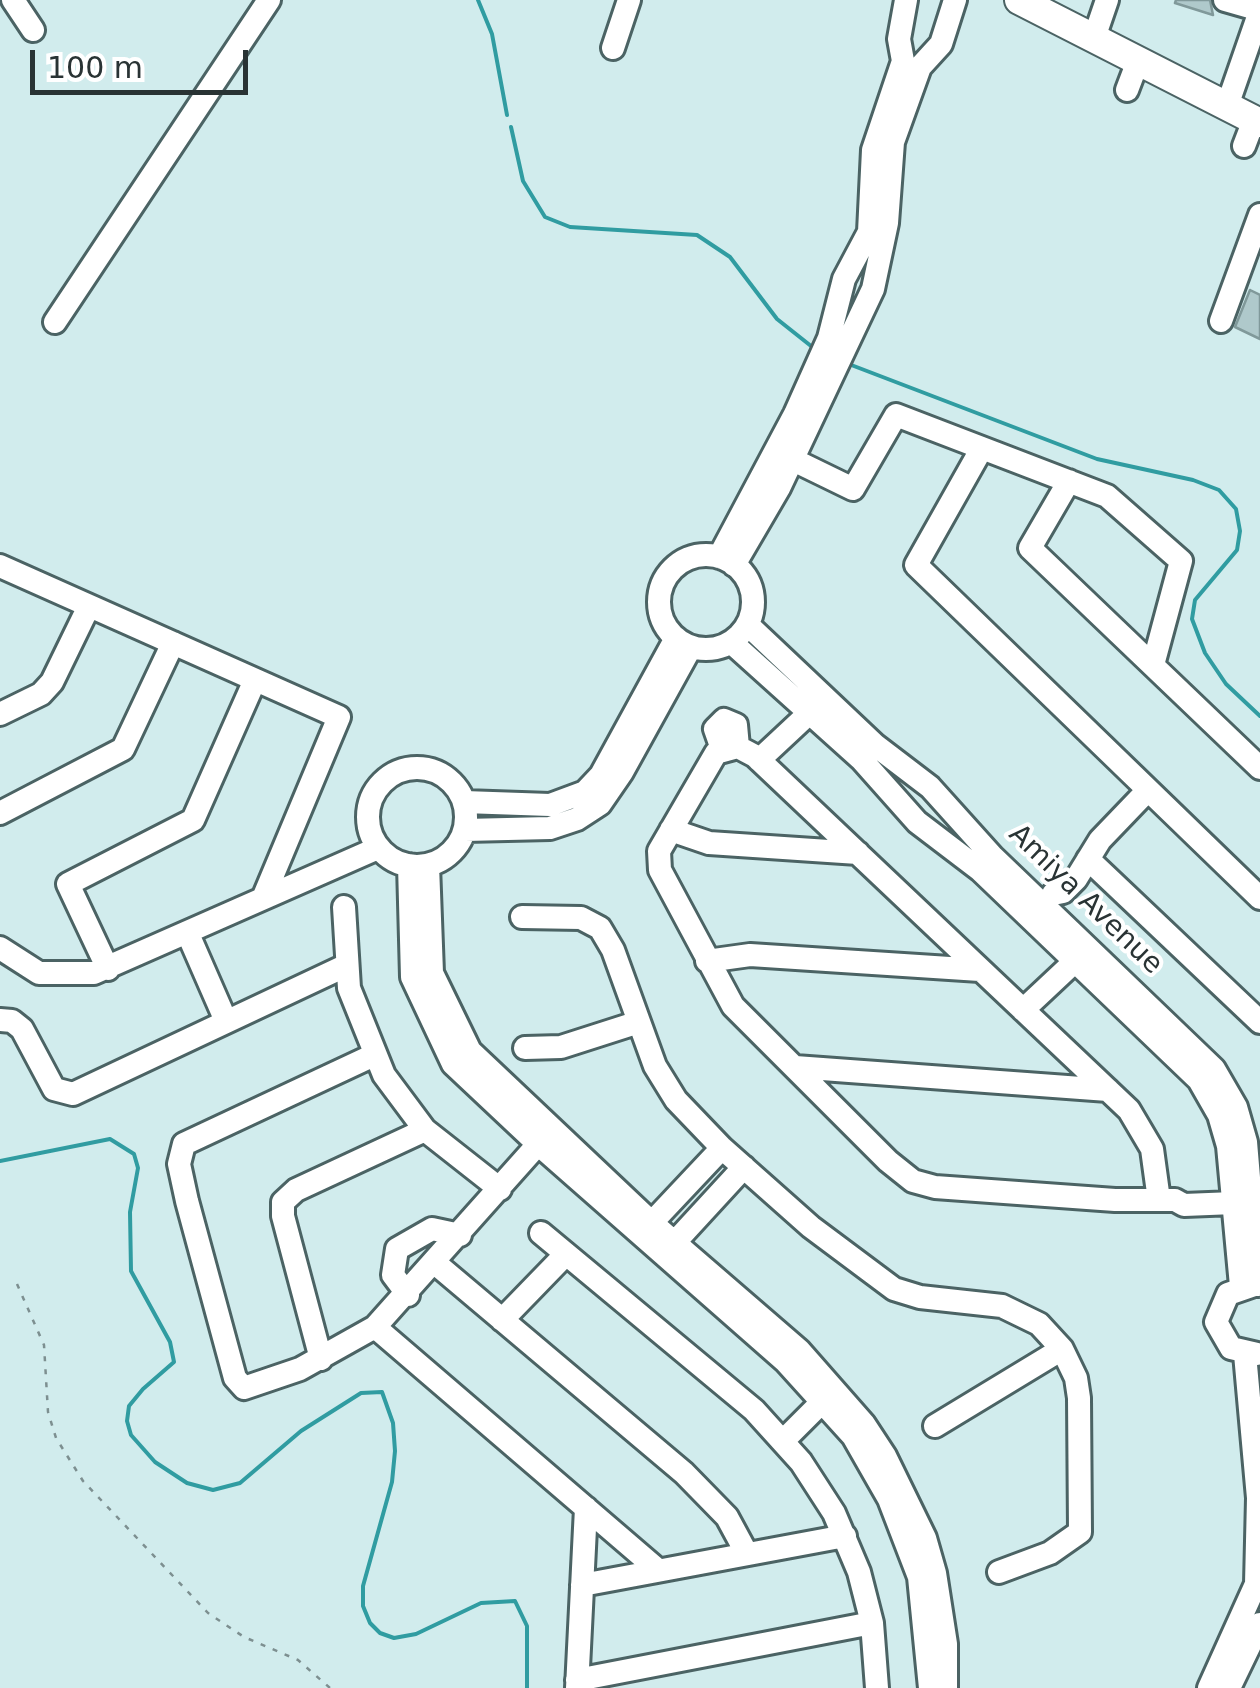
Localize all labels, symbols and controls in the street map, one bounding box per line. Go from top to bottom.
scale bar [35,30,252,92]
text: 100 m [47,50,143,85]
street label: Amiya Avenue [1001,818,1169,982]

